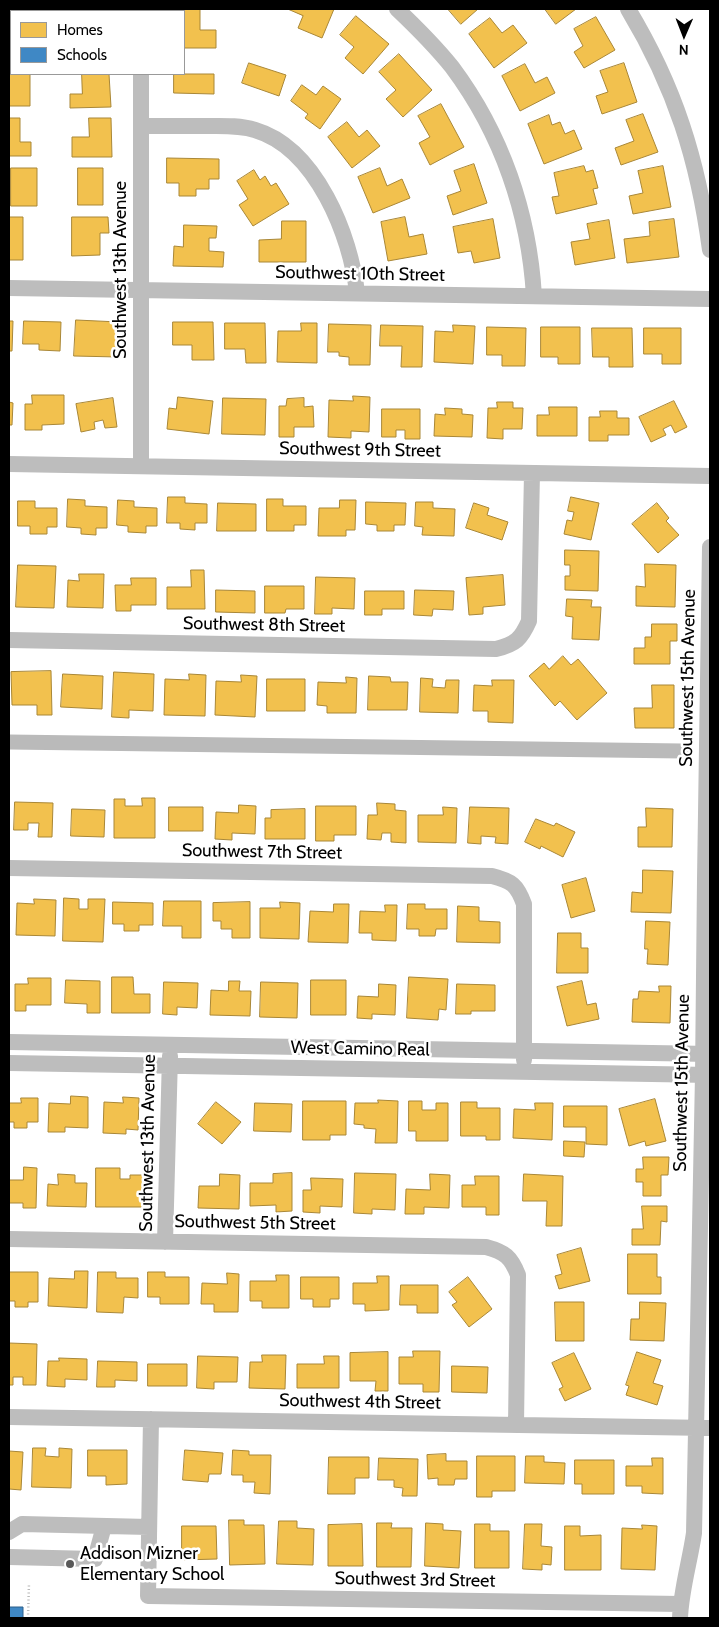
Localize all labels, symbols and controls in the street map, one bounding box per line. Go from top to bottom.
legend [10,10,185,75]
north arrow [659,10,709,60]
text: Homes [57,21,103,39]
text: N [679,41,689,59]
text: Schools [57,46,107,64]
street label: Southwest 13th Avenue [110,181,132,359]
street label: Southwest 10th Street [275,262,445,286]
street label: Southwest 9th Street [279,438,441,462]
street label: Southwest 15th Avenue [676,589,700,767]
street label: Southwest 8th Street [183,613,345,637]
street label: Southwest 7th Street [182,840,342,864]
street label: Southwest 15th Avenue [670,994,694,1172]
street label: West Camino Real [290,1037,430,1061]
street label: Southwest 13th Avenue [136,1054,160,1232]
street label: Southwest 5th Street [174,1211,336,1235]
street label: Southwest 4th Street [279,1390,441,1414]
place label: Addison Mizner Elementary School [80,1543,224,1586]
marker: Addison Mizner Elementary School [64,1558,76,1570]
street label: Southwest 3rd Street [334,1568,496,1592]

